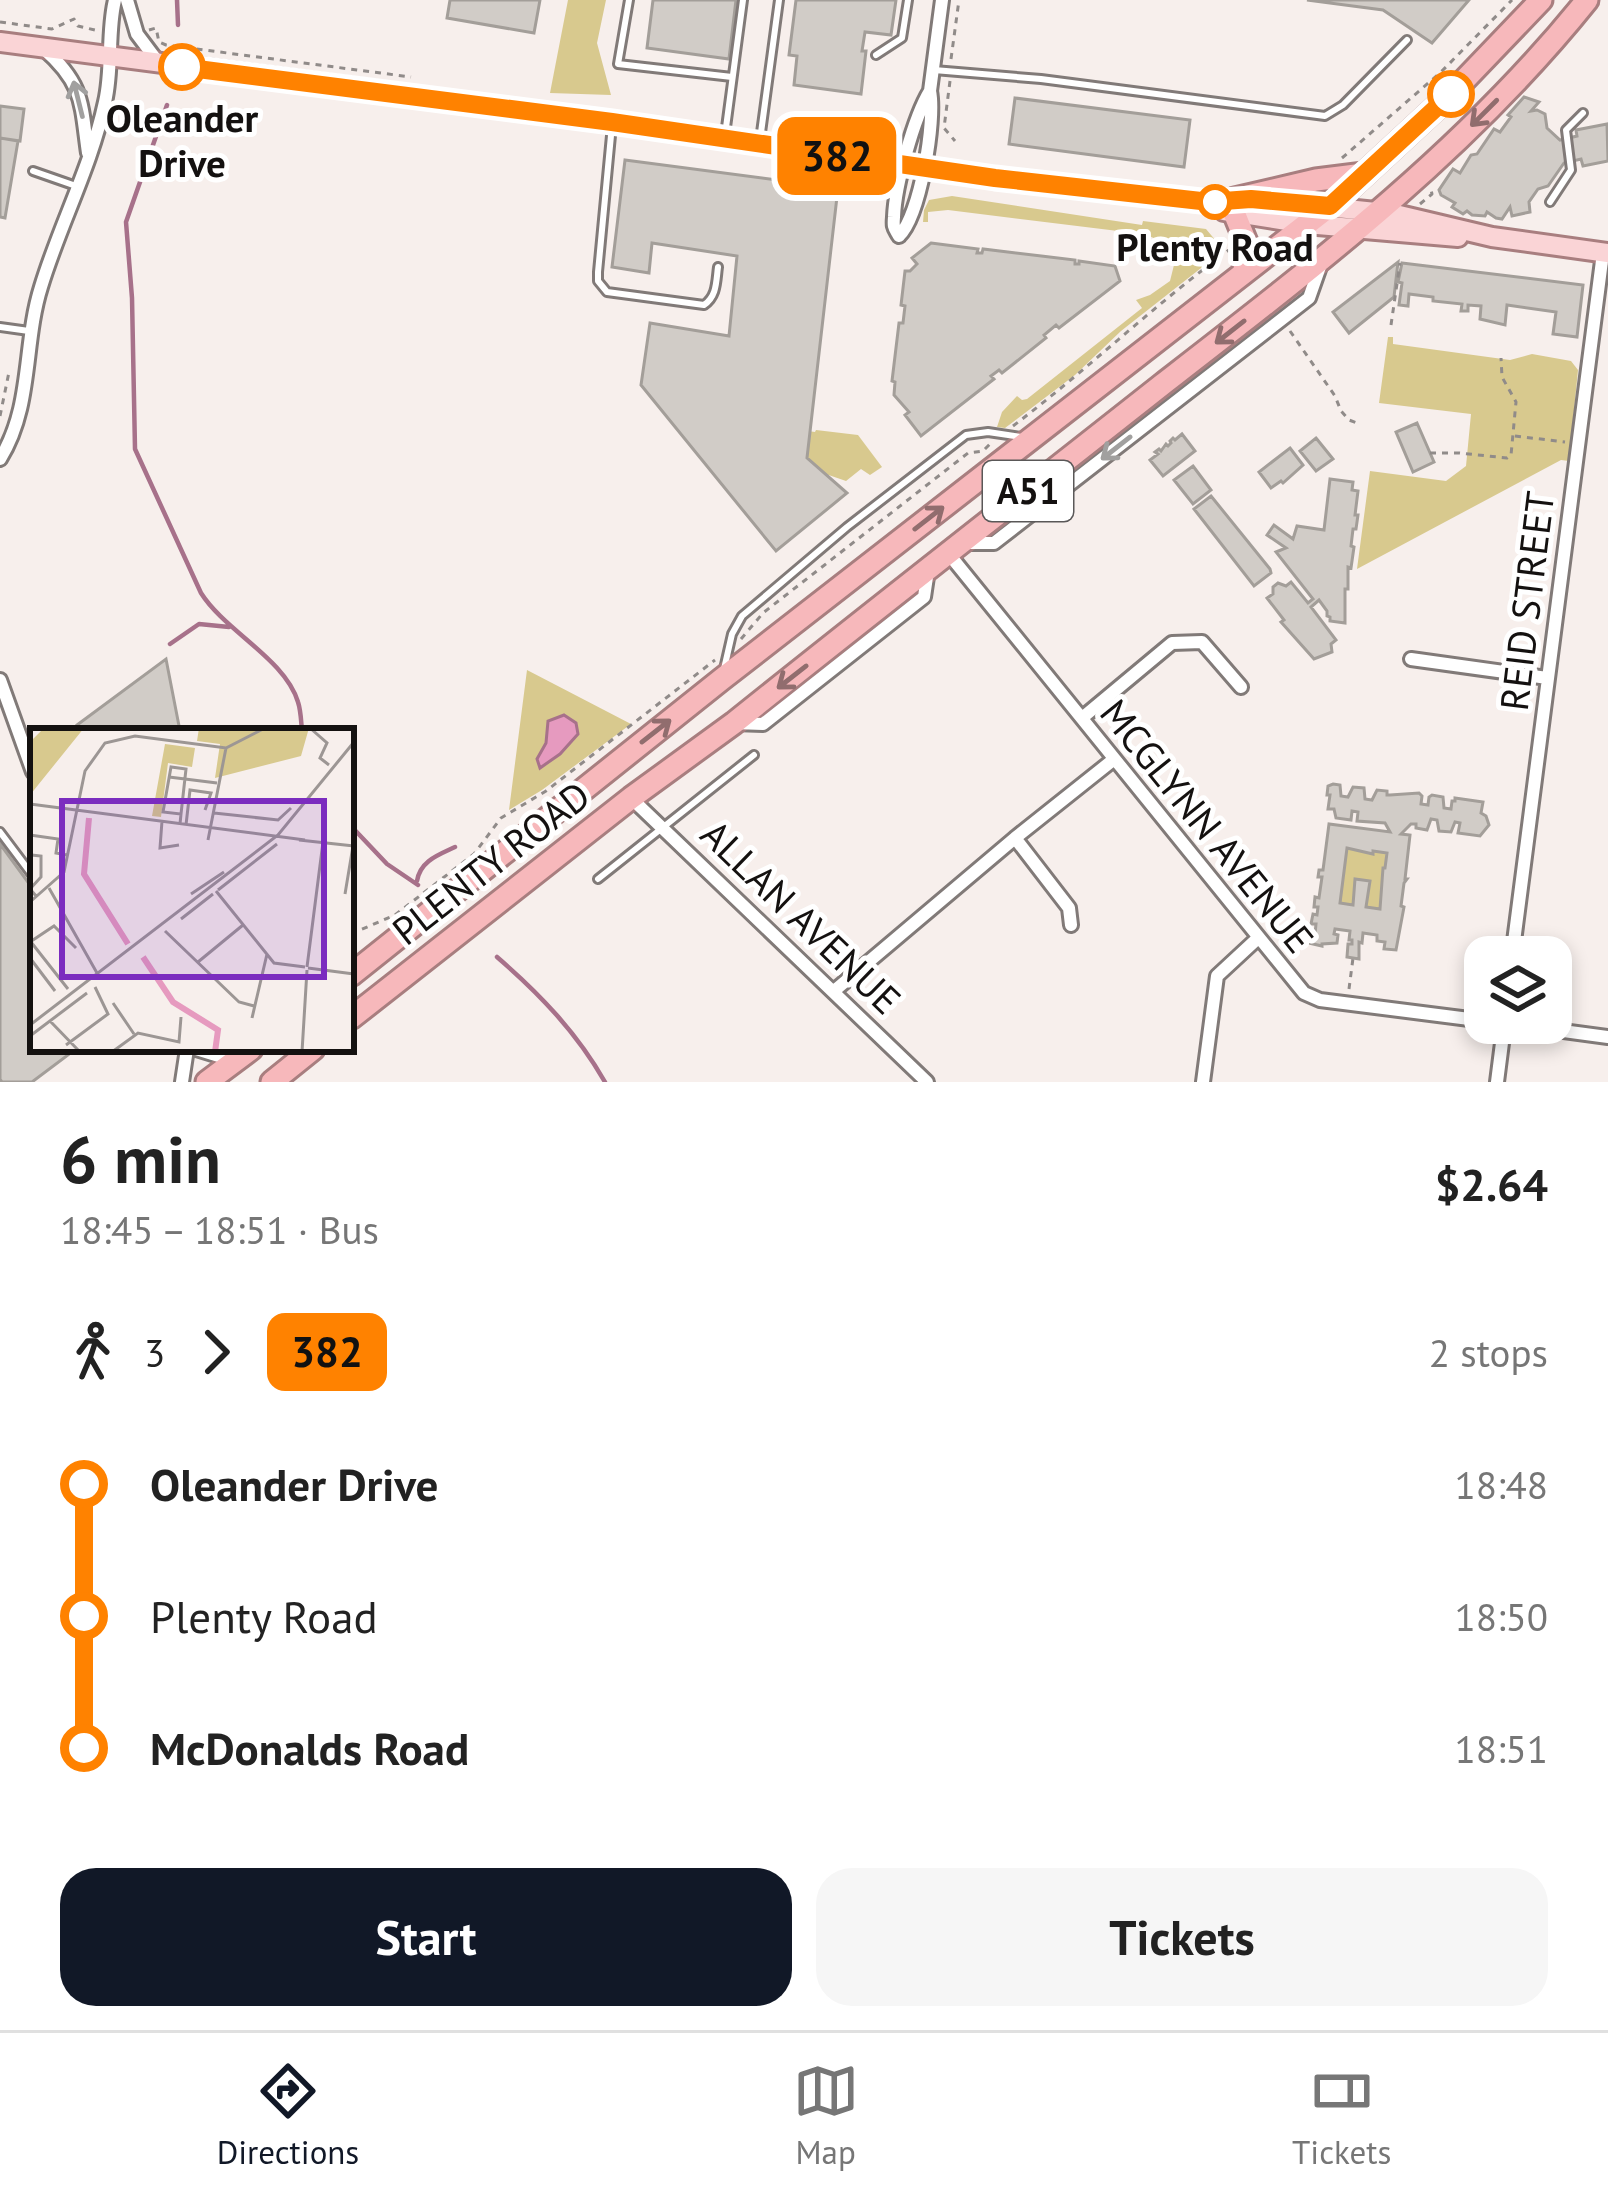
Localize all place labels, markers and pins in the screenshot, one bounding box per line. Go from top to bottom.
marker: Oleander Drive [160,45,204,89]
unlabelled marker [1429,72,1473,116]
place label: Oleander Drive [106,92,259,188]
marker: Plenty Road [1199,186,1231,218]
place label: Plenty Road [1116,221,1314,272]

